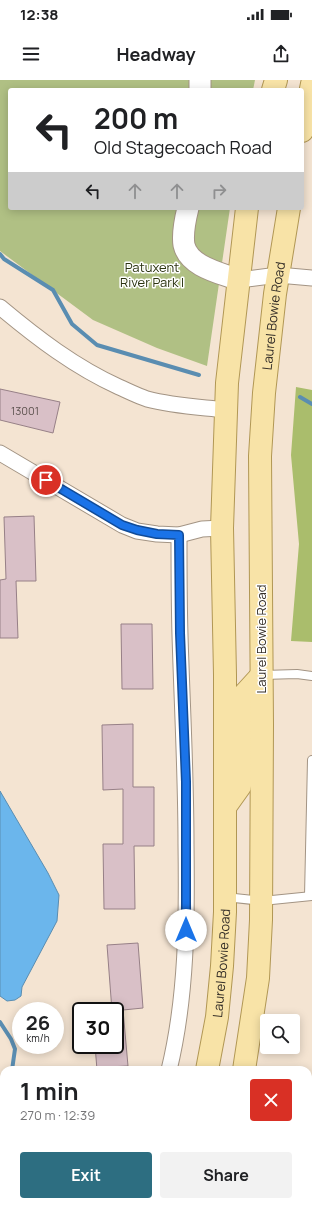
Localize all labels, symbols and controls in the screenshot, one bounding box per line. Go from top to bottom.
text: 12:38 [20,4,59,25]
text: Headway [117,42,195,66]
icon: menu [20,43,42,65]
icon: share [270,43,292,65]
text: 200 m [94,99,178,137]
icon: left [28,104,80,156]
text: Old Stagecoach Road [94,135,272,159]
icon: left [82,180,104,202]
icon: ahead [124,180,146,202]
icon: ahead [166,180,188,202]
icon: right [208,180,230,202]
park label: Patuxent River Park I [120,258,184,291]
street label: Laurel Bowie Road [258,260,289,371]
house number: 13001 [11,403,39,418]
pin [29,463,63,497]
icon: arrive [35,469,57,491]
street label: Laurel Bowie Road [252,585,270,693]
street label: Laurel Bowie Road [208,908,234,1018]
position arrow [165,909,207,951]
speed limit sign: 30 [72,1002,124,1054]
text: 26 [26,1009,50,1036]
map controls [260,1014,300,1054]
button: search [260,1014,300,1054]
text: km/h [26,1031,50,1045]
text: 1 min [20,1074,79,1107]
button: close [250,1079,292,1121]
text: 270 m · 12:39 [20,1106,95,1124]
button: Exit [20,1152,152,1198]
button: Share [160,1152,292,1198]

